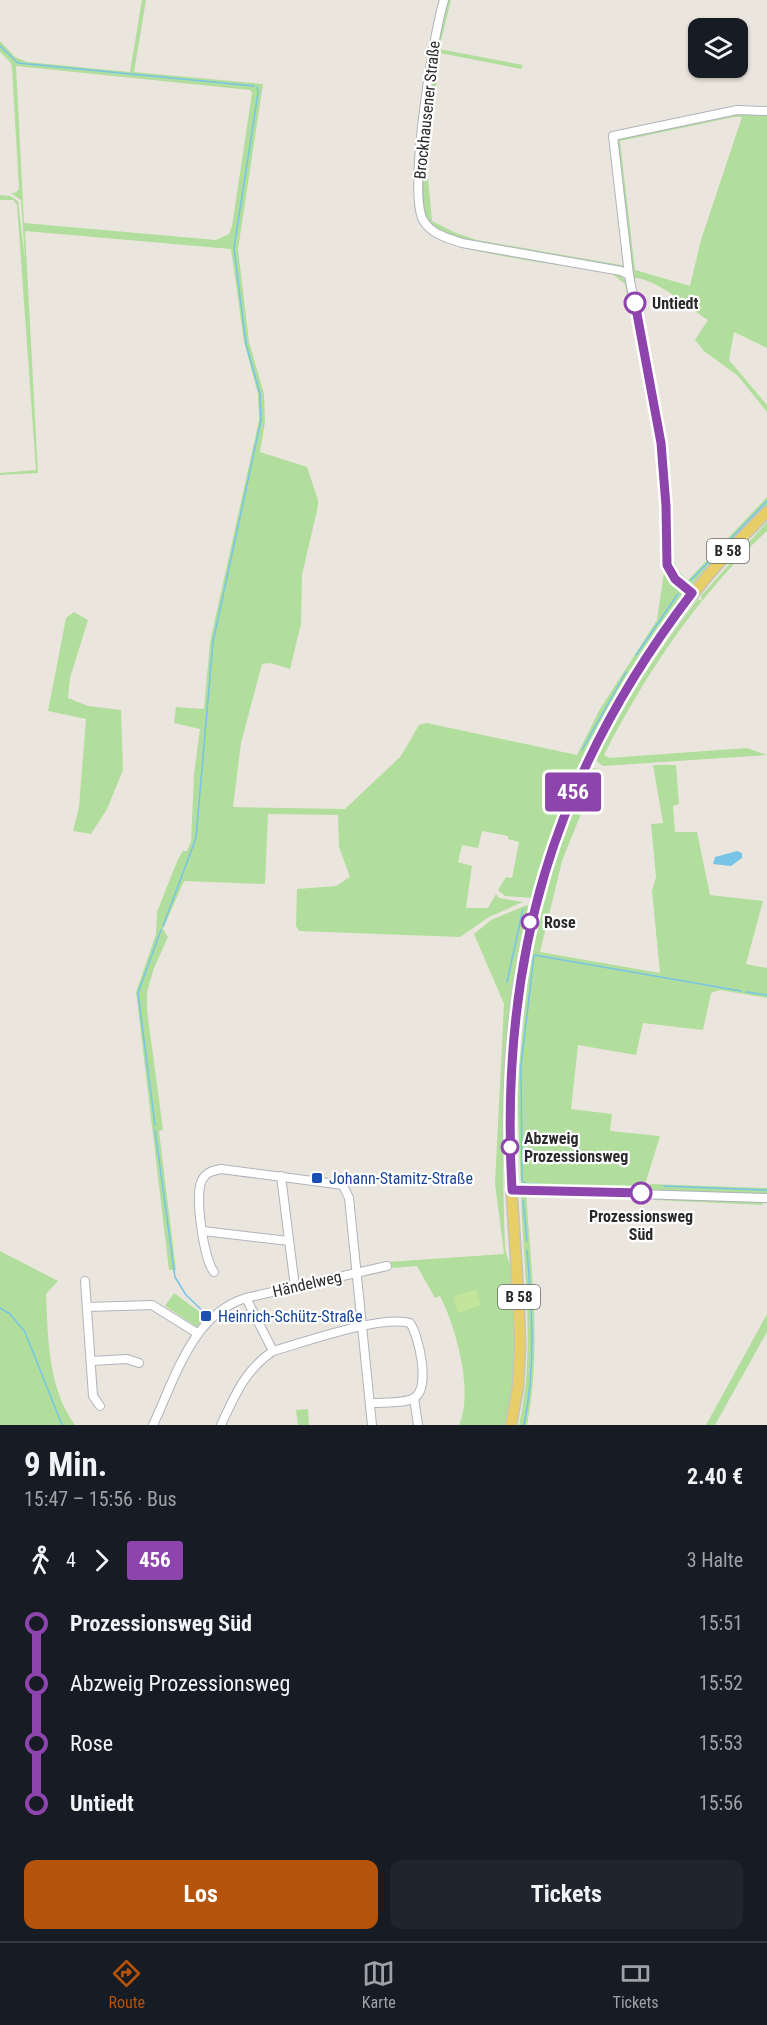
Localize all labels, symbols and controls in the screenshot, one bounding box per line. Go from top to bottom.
map controls [688,18,748,78]
button: layers [688,18,748,78]
street label: Brockhausener Straße [410,40,444,180]
marker: Untiedt [624,292,646,314]
place label: Untiedt [652,294,699,313]
road number: B 58 [707,539,749,563]
line badge: 456 [538,772,608,812]
text: 456 [557,780,589,804]
marker: Rose [521,913,539,931]
place label: Rose [544,913,576,932]
place label: Abzweig Prozessionsweg [524,1129,628,1166]
marker: Abzweig Prozessionsweg [501,1138,519,1156]
place label: Johann-Stamitz-Straße [329,1169,473,1188]
marker: Johann-Stamitz-Straße [310,1171,324,1185]
marker: Prozessionsweg Süd [630,1182,652,1204]
place label: Prozessionsweg Süd [589,1207,693,1244]
street label: Händelweg [271,1267,343,1301]
road number: B 58 [498,1285,540,1309]
place label: Heinrich-Schütz-Straße [218,1307,362,1326]
marker: Heinrich-Schütz-Straße [199,1309,213,1323]
text: 9 Min. [24,1445,107,1484]
text: 2.40 € [687,1464,743,1489]
text: 15:47 – 15:56 · Bus [24,1487,177,1511]
icon: walk [24,1544,57,1577]
icon: forward [85,1544,118,1577]
text: 4 [66,1548,76,1572]
text: 456 [139,1548,171,1572]
text: 3 Halte [687,1548,743,1572]
text: Prozessionsweg Süd [70,1611,252,1636]
text: 15:51 [699,1611,743,1635]
text: Abzweig Prozessionsweg [70,1671,290,1696]
text: 15:52 [699,1671,743,1695]
text: Rose [70,1731,113,1756]
text: 15:53 [699,1731,743,1755]
text: Untiedt [70,1791,134,1816]
text: 15:56 [699,1791,743,1815]
button: Los [24,1860,378,1929]
button: Tickets [390,1860,743,1929]
tab: Route [108,1957,145,2012]
tab: Karte [362,1957,396,2012]
tab: Tickets [613,1957,659,2012]

